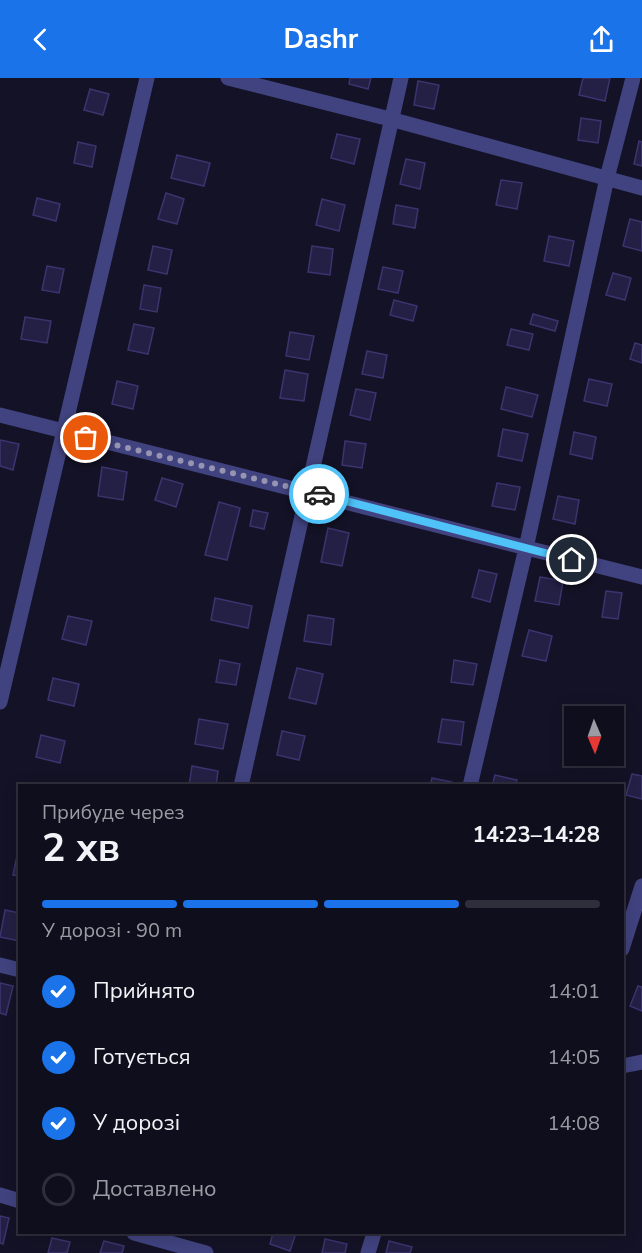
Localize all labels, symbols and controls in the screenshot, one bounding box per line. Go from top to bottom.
text: Dashr [284,21,358,58]
icon: back [24,23,57,56]
icon: share [585,23,618,56]
pin [60,412,111,463]
icon: bag [69,421,102,454]
courier [289,464,349,524]
icon: car [303,478,336,511]
pin [546,534,597,585]
icon: home [555,543,588,576]
north arrow [564,706,624,766]
map controls [564,706,624,766]
text: Прибуде через [42,799,184,826]
text: 14:23–14:28 [472,820,600,850]
text: 2 хв [42,822,120,875]
text: У дорозі · 90 m [42,917,182,944]
icon: check [42,975,75,1008]
text: Прийнято [93,976,195,1006]
text: 14:01 [547,978,600,1005]
icon: check [42,1041,75,1074]
text: Готується [93,1042,191,1072]
text: 14:05 [547,1044,600,1071]
icon: check [42,1107,75,1140]
text: У дорозі [93,1108,180,1138]
text: 14:08 [547,1110,600,1137]
text: Доставлено [93,1174,217,1204]

